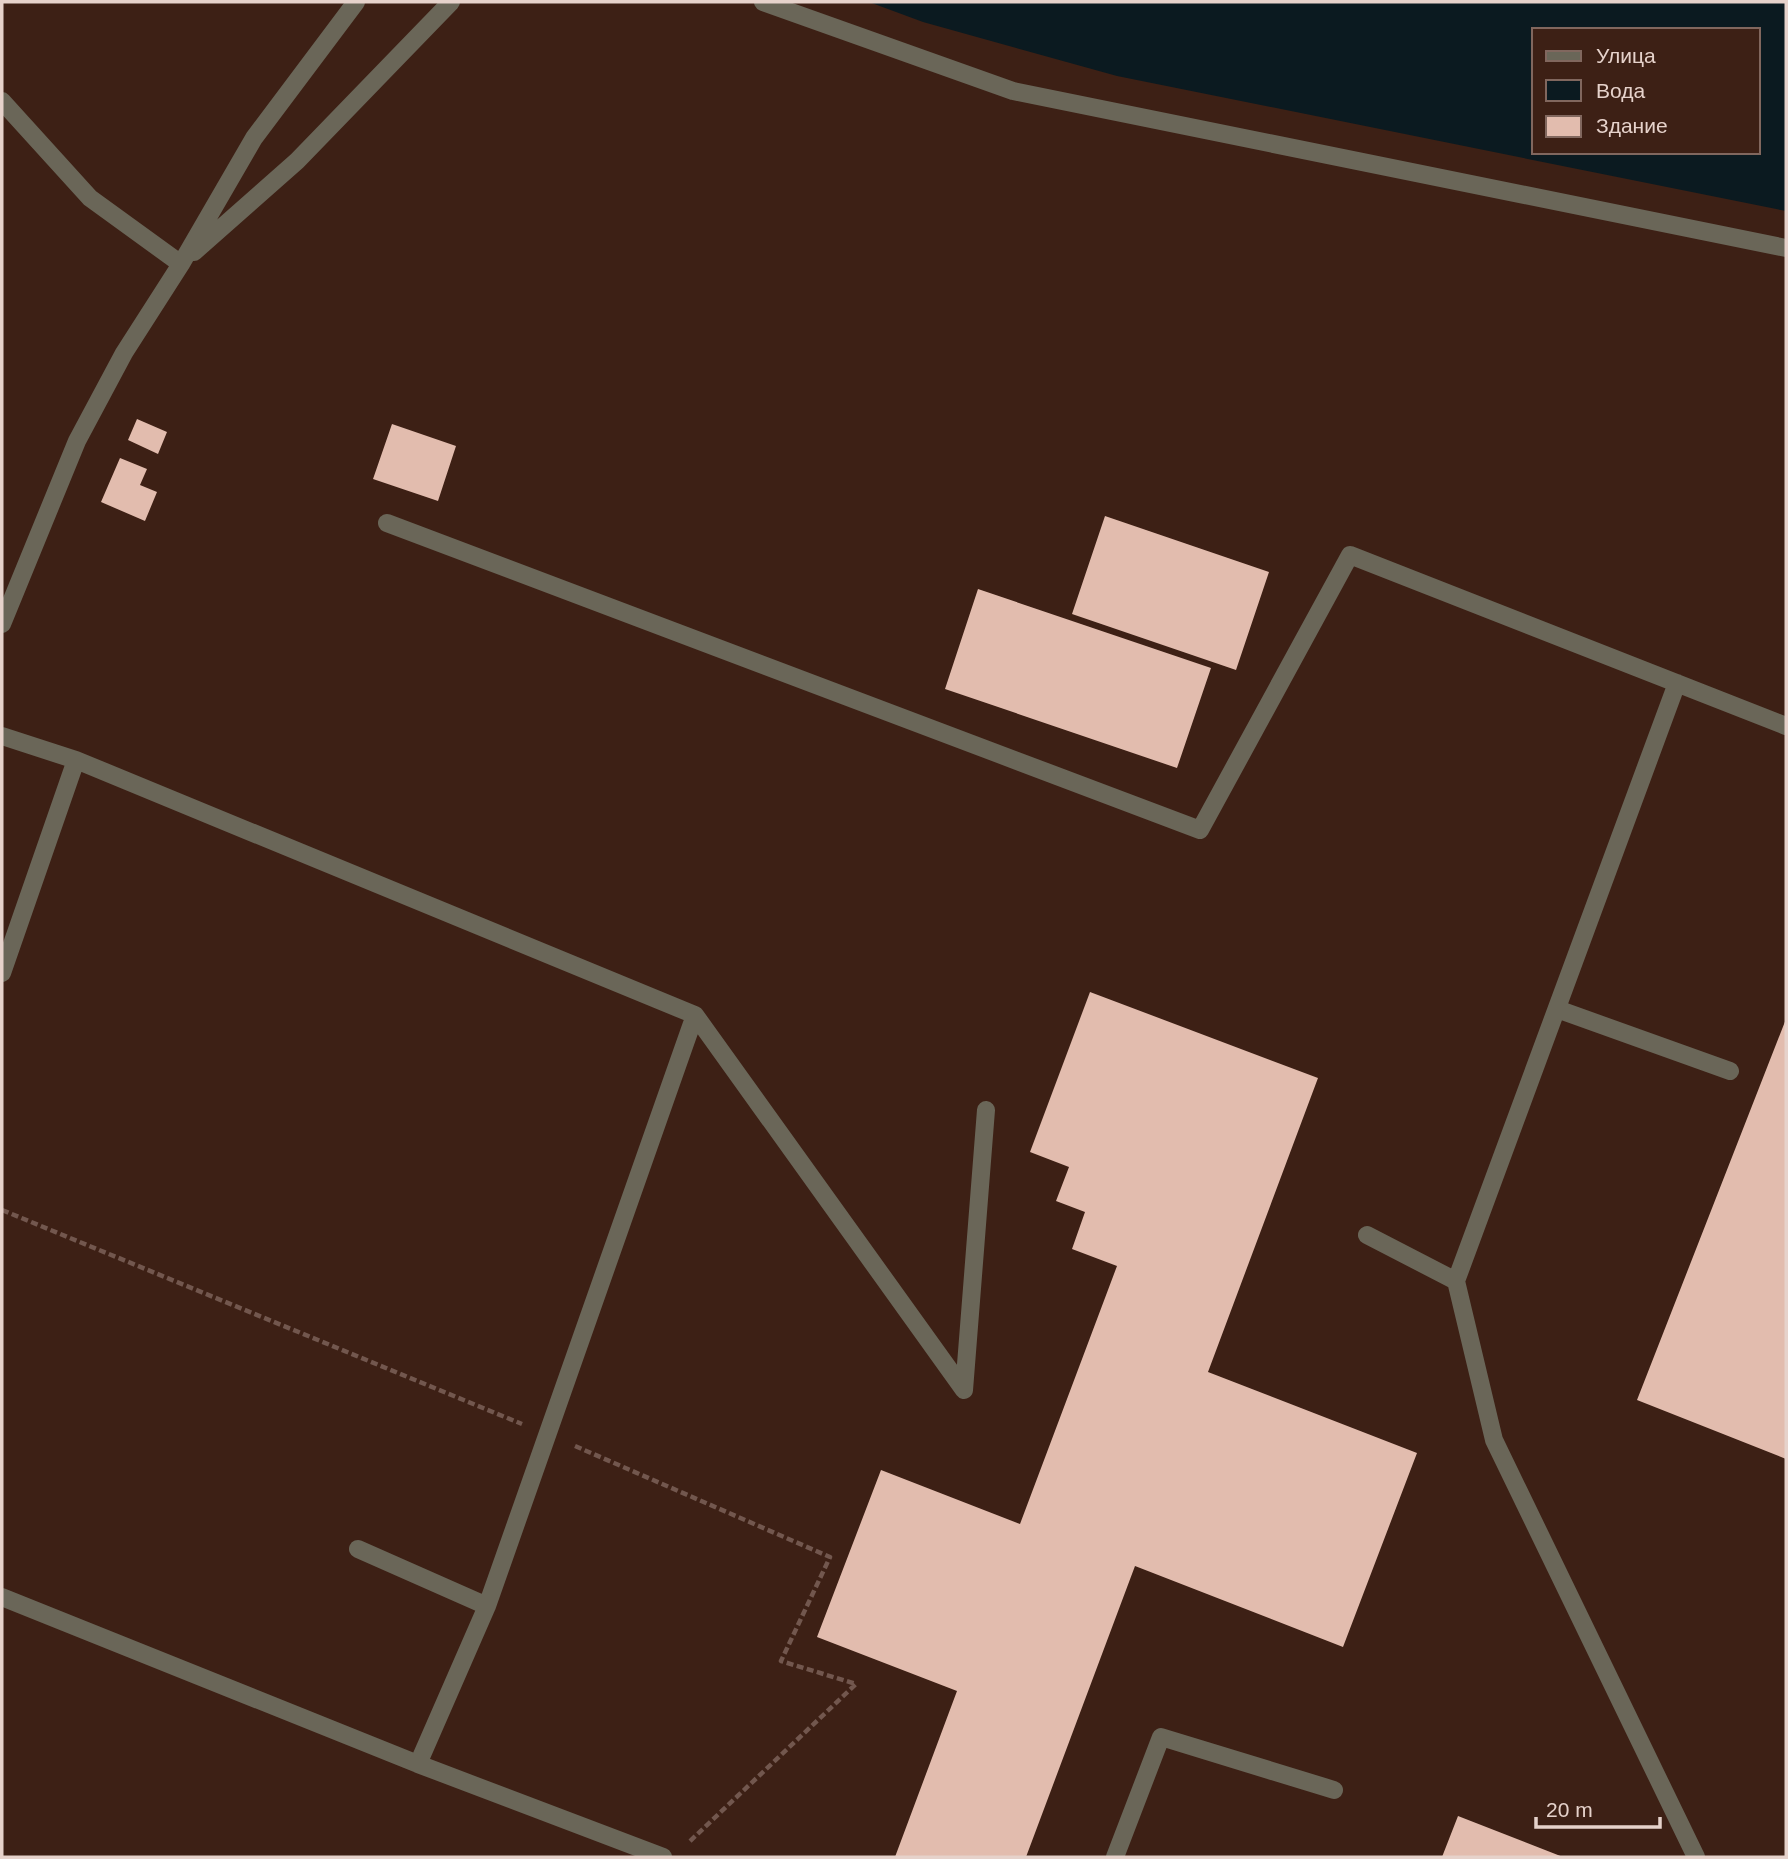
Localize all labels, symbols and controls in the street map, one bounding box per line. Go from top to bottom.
legend [1532,28,1760,154]
text: Улица [1596,44,1656,67]
text: Вода [1596,79,1645,102]
text: Здание [1596,114,1668,137]
scale bar [1536,1786,1660,1830]
text: 20 m [1546,1798,1593,1821]

